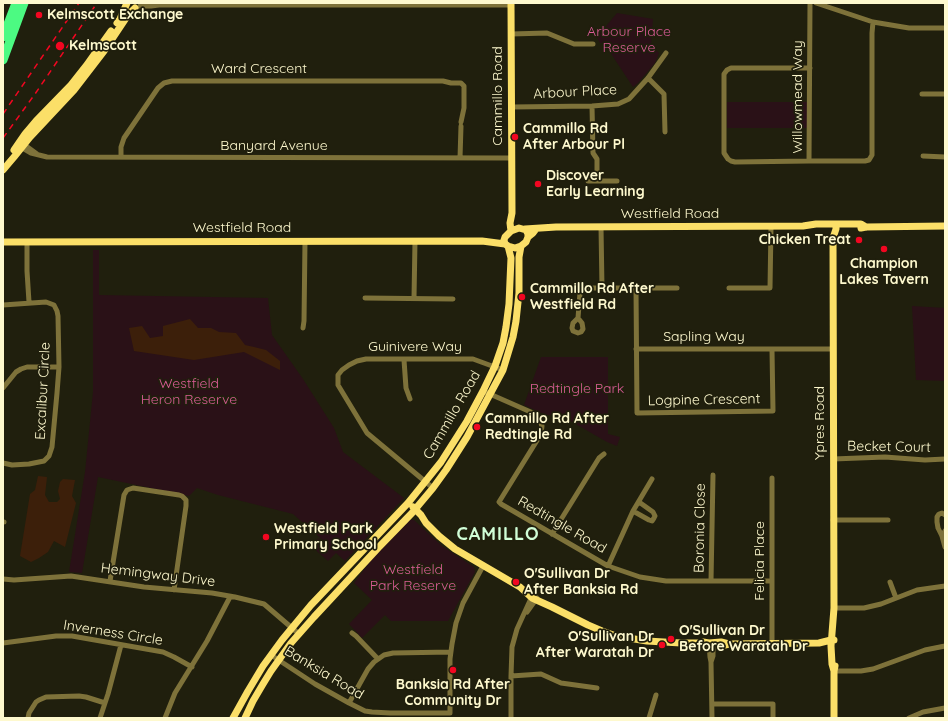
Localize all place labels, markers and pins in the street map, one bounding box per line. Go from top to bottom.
place label: Kelmscott Exchange [47,7,183,23]
marker: Kelmscott Exchange [34,10,44,20]
place label: Kelmscott [69,38,137,54]
marker: Kelmscott [54,40,66,52]
place label: Cammillo Rd After Arbour Pl [523,121,625,154]
marker: Cammillo Rd After Arbour Pl [510,132,520,142]
place label: Discover Early Learning [546,168,645,200]
marker: Discover Early Learning [533,179,543,189]
place label: Chicken Treat [759,232,851,248]
marker: Chicken Treat [854,235,864,245]
marker: Champion Lakes Tavern [879,244,889,254]
place label: Champion Lakes Tavern [839,256,929,288]
place label: Cammillo Rd After Westfield Rd [530,281,654,314]
marker: Cammillo Rd After Westfield Rd [517,292,527,302]
place label: Cammillo Rd After Redtingle Rd [485,411,609,444]
marker: Cammillo Rd After Redtingle Rd [472,422,482,432]
place label: Westfield Park Primary School [274,521,377,554]
marker: Westfield Park Primary School [261,532,271,542]
place label: O'Sullivan Dr After Banksia Rd [524,566,638,598]
marker: O'Sullivan Dr After Banksia Rd [511,577,521,587]
place label: O'Sullivan Dr Before Waratah Dr [679,623,808,656]
place label: O'Sullivan Dr After Waratah Dr [536,629,654,662]
marker: O'Sullivan Dr Before Waratah Dr [666,634,676,644]
marker: O'Sullivan Dr After Waratah Dr [657,640,667,650]
marker: Banksia Rd After Community Dr [448,665,458,675]
place label: Banksia Rd After Community Dr [396,677,510,710]

